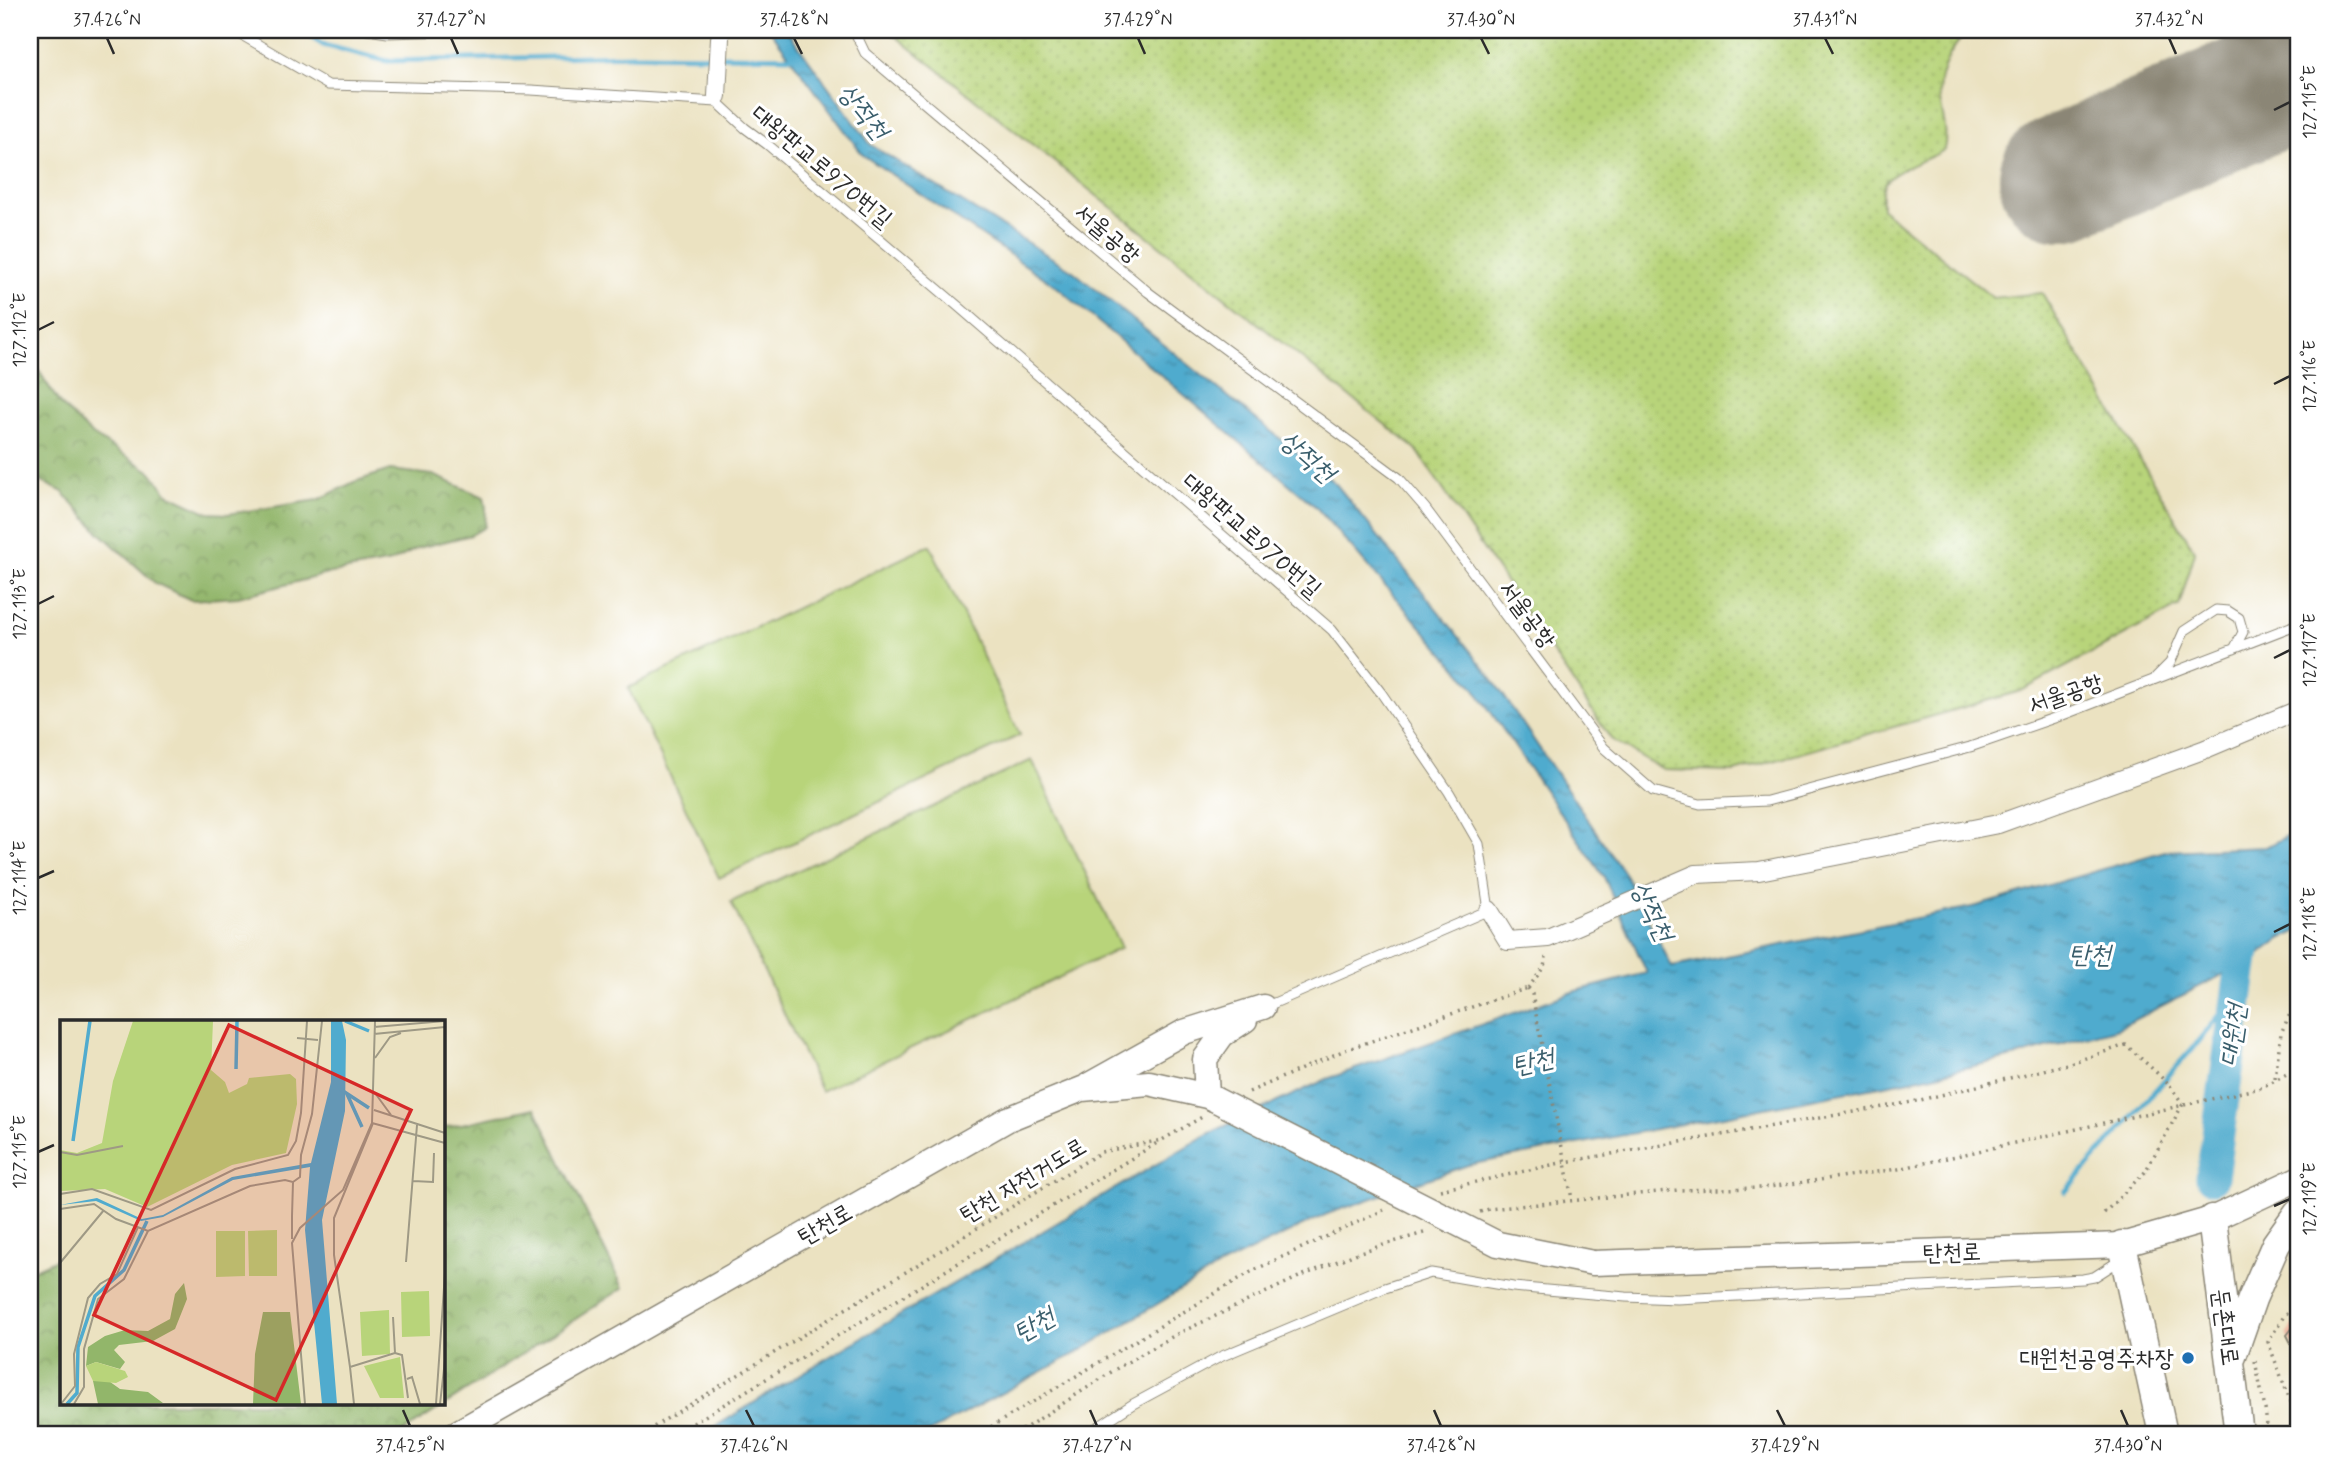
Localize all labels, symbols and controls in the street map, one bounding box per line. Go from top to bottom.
text: 37.426°N [73,8,141,32]
text: 37.427°N [416,8,486,32]
text: 37.428°N [759,8,829,32]
text: 37.429°N [1104,8,1172,32]
text: 37.430°N [1447,8,1515,32]
text: 37.431°N [1793,8,1857,32]
text: 37.432°N [2135,8,2203,32]
text: 127.115°E [2298,65,2322,139]
water label: 상적천 [829,77,897,150]
street label: 대왕판교로970번길 [744,99,898,235]
street label: 서울공항 [1067,197,1147,271]
text: 127.112°E [8,293,32,367]
text: 127.116°E [2298,340,2322,412]
water label: 상적천 [1272,424,1344,493]
street label: 대왕판교로970번길 [1175,467,1327,605]
text: 127.113°E [8,568,32,640]
street label: 서울공항 [1491,575,1562,655]
text: 127.117°E [2298,613,2322,687]
street label: 서울공항 [2024,667,2107,722]
text: 127.114°E [8,841,32,915]
water label: 상적천 [1622,876,1682,950]
text: 127.118°E [2298,887,2322,961]
water label: 탄천 [2069,939,2114,973]
water label: 대원천 [2213,999,2256,1069]
inset map [60,1020,444,1404]
water label: 탄천 [1509,1041,1561,1084]
text: 127.115°E [8,1115,32,1189]
street label: 탄천 자전거도로 [955,1132,1092,1231]
text: 127.119°E [2298,1162,2322,1236]
street label: 탄천로 [793,1197,859,1253]
street label: 탄천로 [1923,1237,1982,1270]
street label: 둔촌대로 [2204,1287,2245,1368]
water label: 탄천 [1008,1299,1064,1351]
place label: 대원천공영주차장 [2020,1344,2174,1375]
marker: 대원천공영주차장 [2180,1350,2196,1366]
text: 37.425°N [375,1434,445,1458]
text: 37.426°N [720,1434,788,1458]
text: 37.427°N [1062,1434,1132,1458]
text: 37.428°N [1406,1434,1476,1458]
text: 37.429°N [1751,1434,1819,1458]
text: 37.430°N [2094,1434,2162,1458]

